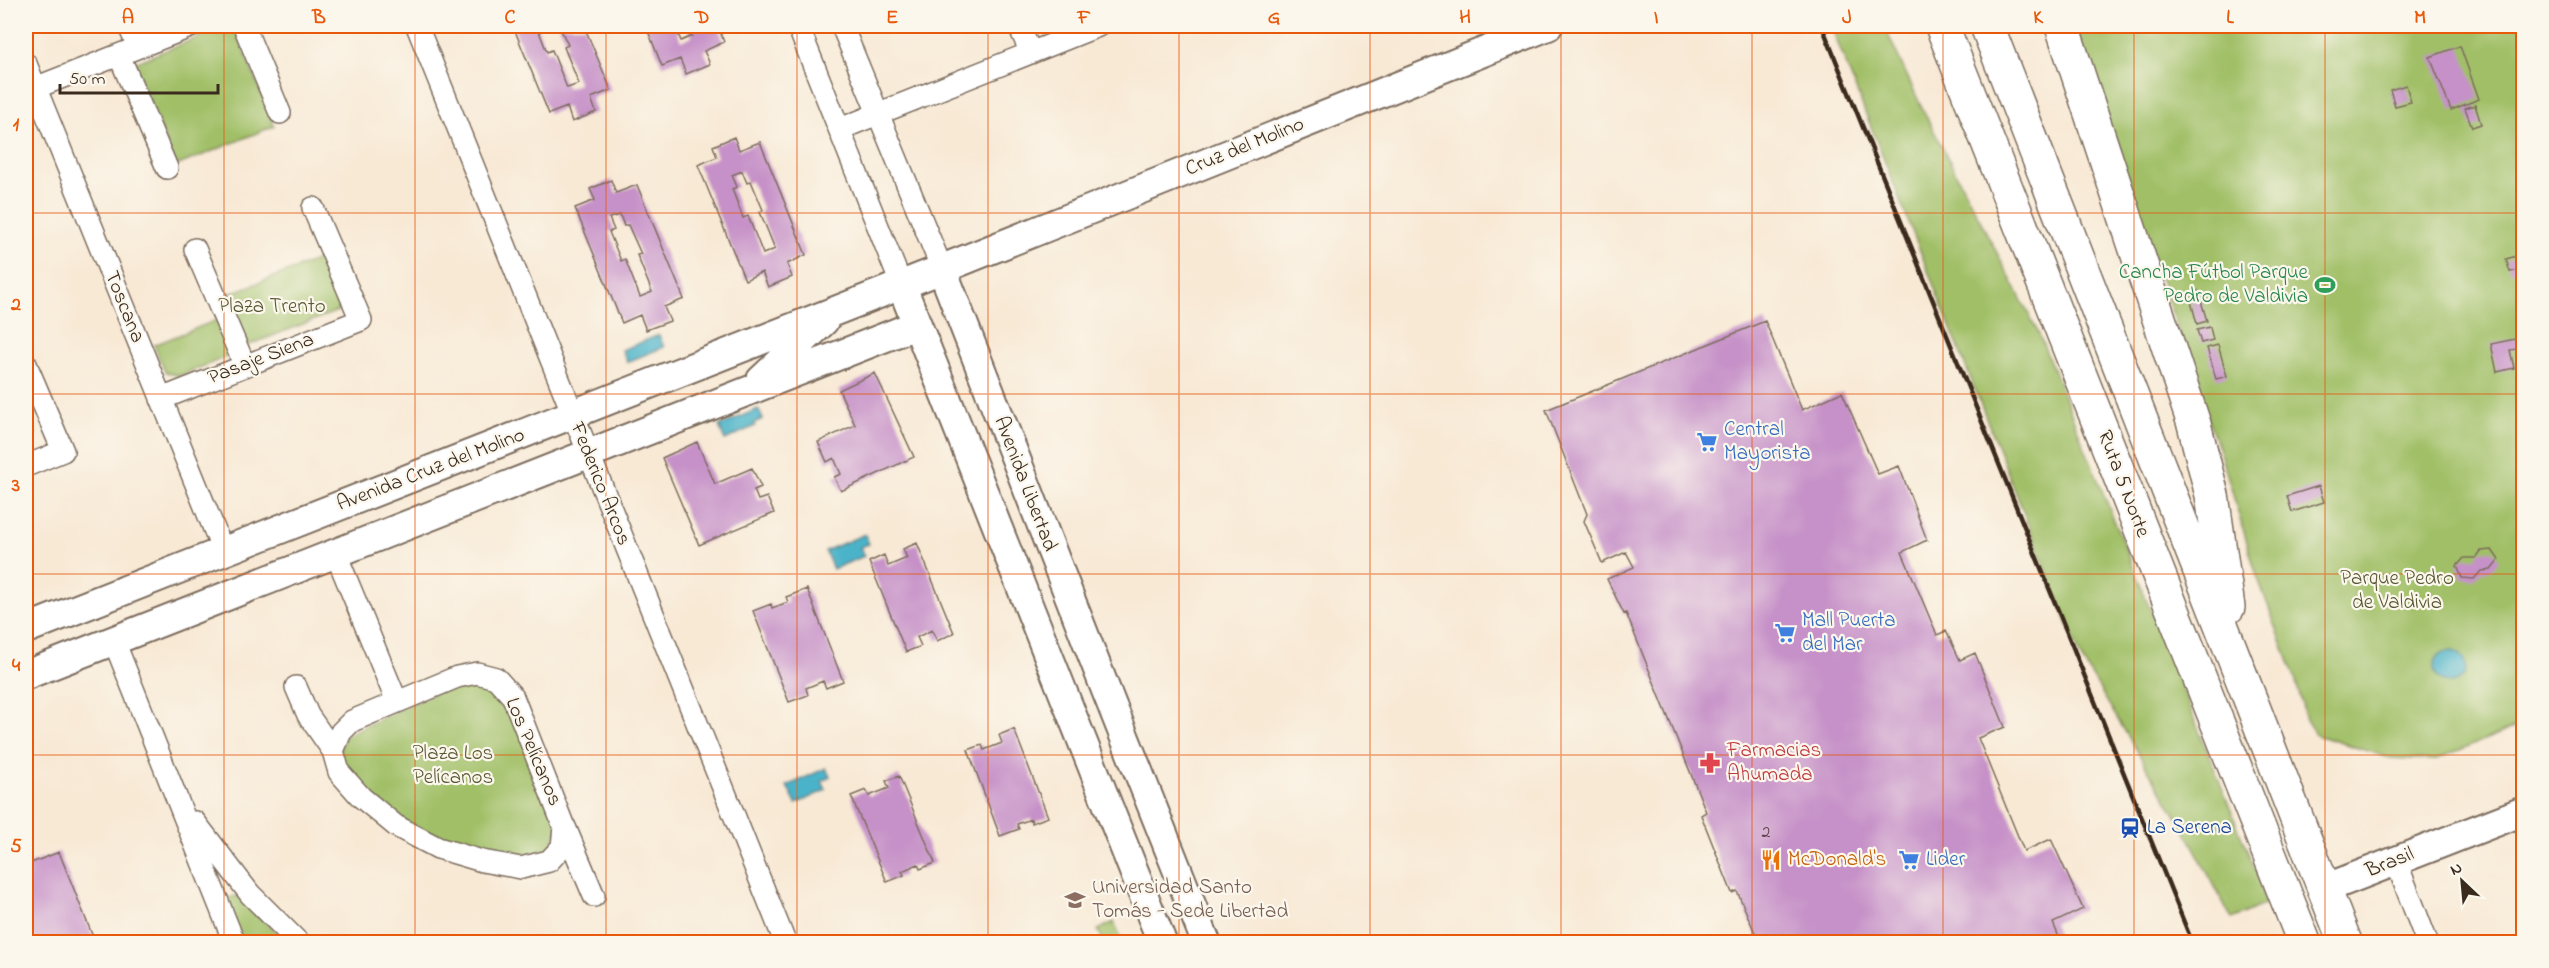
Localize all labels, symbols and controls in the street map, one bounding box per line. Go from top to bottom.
text: A [122,4,134,33]
text: B [311,4,326,33]
text: C [505,4,516,33]
text: D [694,4,709,33]
text: E [886,4,898,33]
text: F [1077,4,1091,33]
text: G [1268,4,1281,33]
text: H [1459,4,1471,33]
text: I [1654,4,1659,33]
text: J [1842,4,1852,33]
text: K [2033,4,2044,33]
text: L [2226,4,2234,33]
text: M [2414,4,2426,33]
scale bar [60,57,218,95]
text: 50 m [69,67,106,93]
street label: Cruz del Molino [1181,110,1309,184]
text: 1 [13,111,20,140]
place label: Cancha Fútbol Parque Pedro de Valdivia [2119,258,2309,312]
street label: Toscana [96,267,152,347]
sports icon: Cancha Fútbol Parque Pedro de Valdivia [2313,273,2337,297]
text: 2 [10,291,21,320]
park label: Plaza Trento [218,292,326,322]
street label: Pasaje Siena [204,325,318,393]
street label: Avenida Libertad [985,412,1065,556]
place label: Central Mayorista [1724,415,1811,471]
street label: Federico Arcos [561,417,638,550]
street label: Avenida Cruz del Molino [333,420,529,520]
street label: Ruta 5 Norte [2089,426,2157,542]
supermarket icon: Central Mayorista [1695,430,1719,454]
text: 3 [11,472,20,501]
park label: Parque Pedro de Valdivia [2340,564,2454,618]
place label: Mall Puerta del Mar [1802,606,1896,660]
supermarket icon: Mall Puerta del Mar [1773,621,1797,645]
text: 4 [12,652,21,681]
street label: Los Pelícanos [497,693,569,811]
place label: Farmacias Ahumada [1726,736,1821,790]
park label: Plaza Los Pelícanos [413,739,493,793]
pharmacy icon: Farmacias Ahumada [1698,751,1722,775]
place label: La Serena [2147,813,2232,843]
station icon: La Serena [2118,816,2142,840]
house number: 2 [1762,820,1771,846]
text: 5 [10,833,22,862]
street label: Brasil [2360,840,2419,887]
place label: McDonald's [1788,845,1886,875]
place label: Lider [1926,845,1966,875]
restaurant icon: McDonald's [1759,848,1783,872]
supermarket icon: Lider [1897,848,1921,872]
north arrow [2432,851,2492,911]
text: N [2446,856,2467,882]
place label: Universidad Santo Tomás - Sede Libertad [1092,873,1288,927]
school or university icon: Universidad Santo Tomás - Sede Libertad [1063,888,1087,912]

